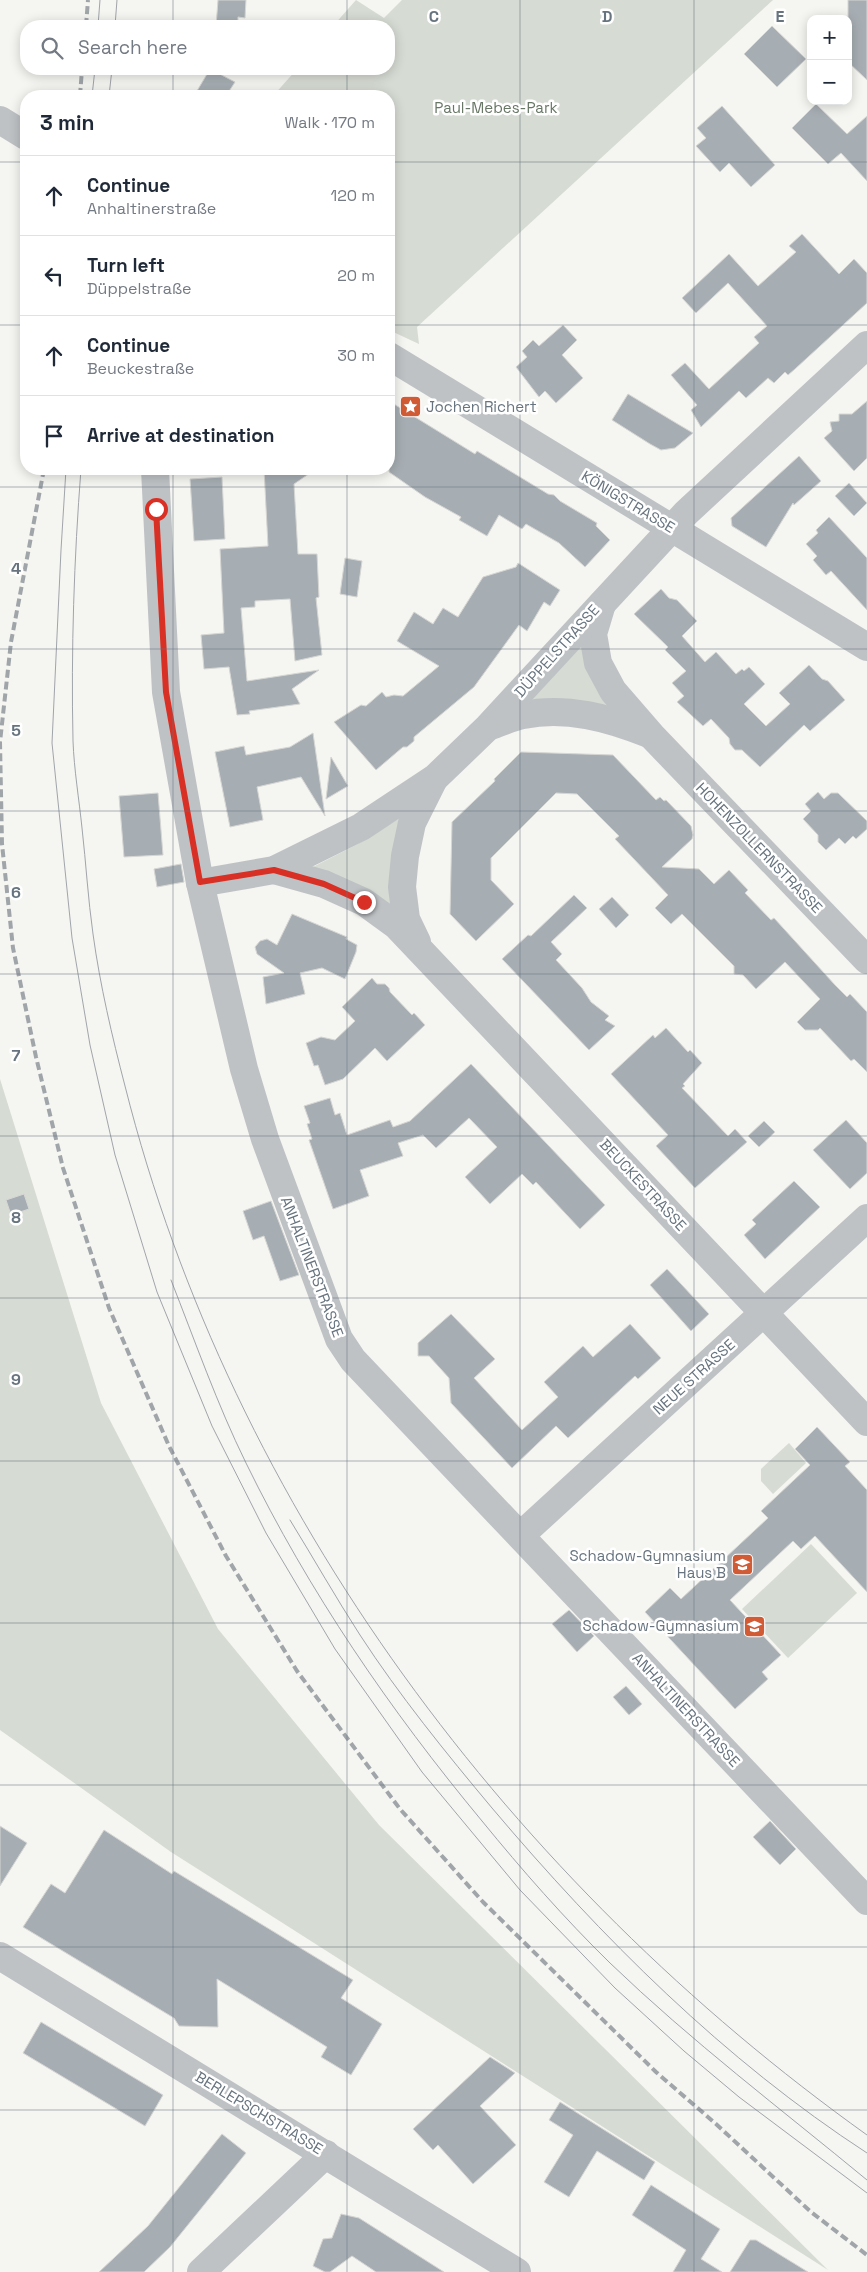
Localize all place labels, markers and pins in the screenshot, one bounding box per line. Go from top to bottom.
place icon: Jochen Richert [398,395,422,419]
place label: Jochen Richert [426,397,537,416]
place label: Schadow-Gymnasium Haus B [569,1546,726,1582]
school or university icon: Schadow-Gymnasium Haus B [730,1553,754,1577]
school or university icon: Schadow-Gymnasium [743,1614,767,1638]
place label: Schadow-Gymnasium [582,1616,739,1635]

